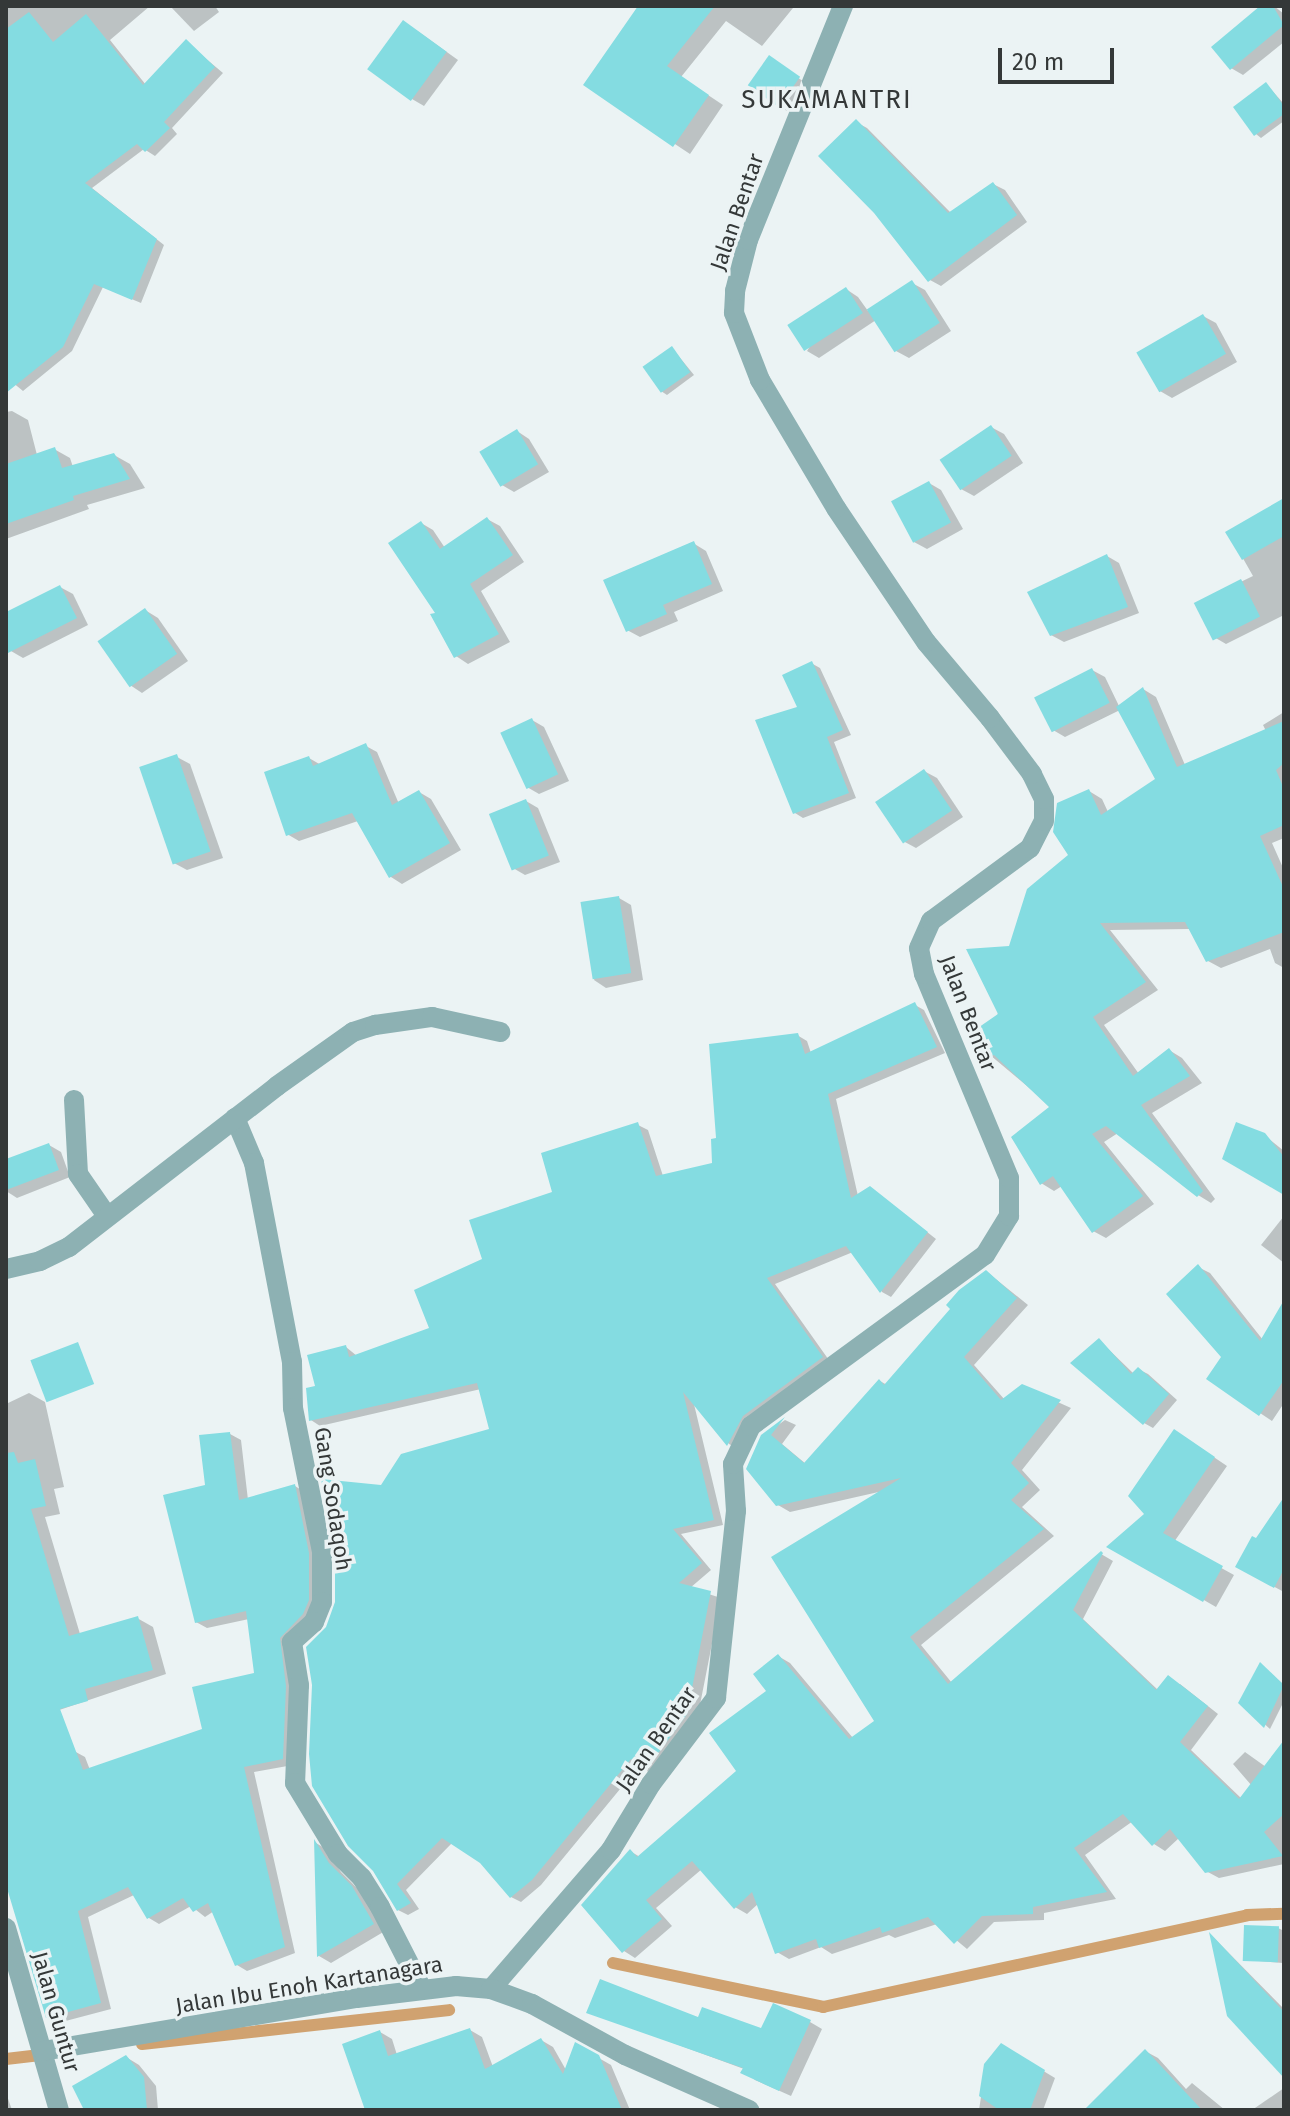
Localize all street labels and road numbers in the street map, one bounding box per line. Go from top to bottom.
street label: Jalan Bentar [705,150,769,274]
street label: Jalan Bentar [934,951,1002,1075]
street label: Gang Sodaqoh [309,1425,357,1573]
street label: Jalan Bentar [610,1681,702,1797]
street label: Jalan Guntur [26,1949,86,2075]
street label: Jalan Ibu Enoh Kartanagara [174,1951,444,2019]

